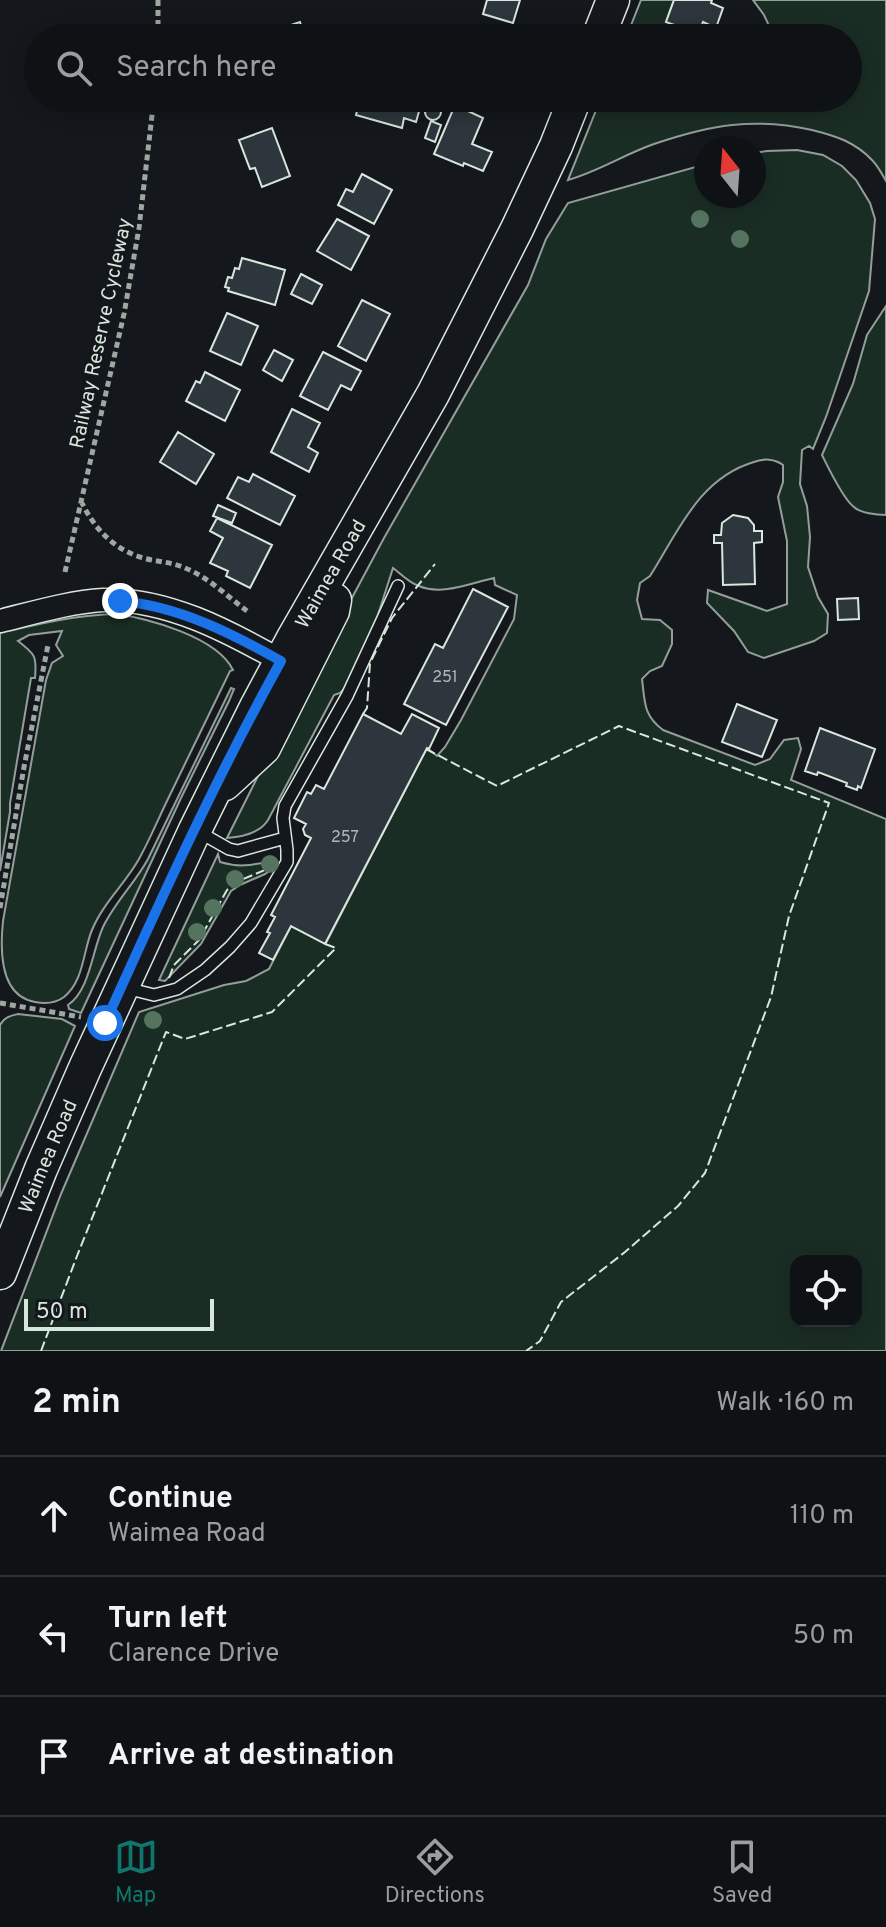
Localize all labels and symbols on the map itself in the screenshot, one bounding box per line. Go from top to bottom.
north arrow [694,136,766,208]
street label: Railway Reserve Cycleway [65,216,139,451]
street label: Waimea Road [290,515,373,634]
route end [102,583,138,619]
house number: 251 [432,668,458,688]
house number: 257 [331,828,359,848]
route start [87,1005,123,1041]
street label: Waimea Road [14,1096,85,1218]
scale bar [24,1295,214,1331]

